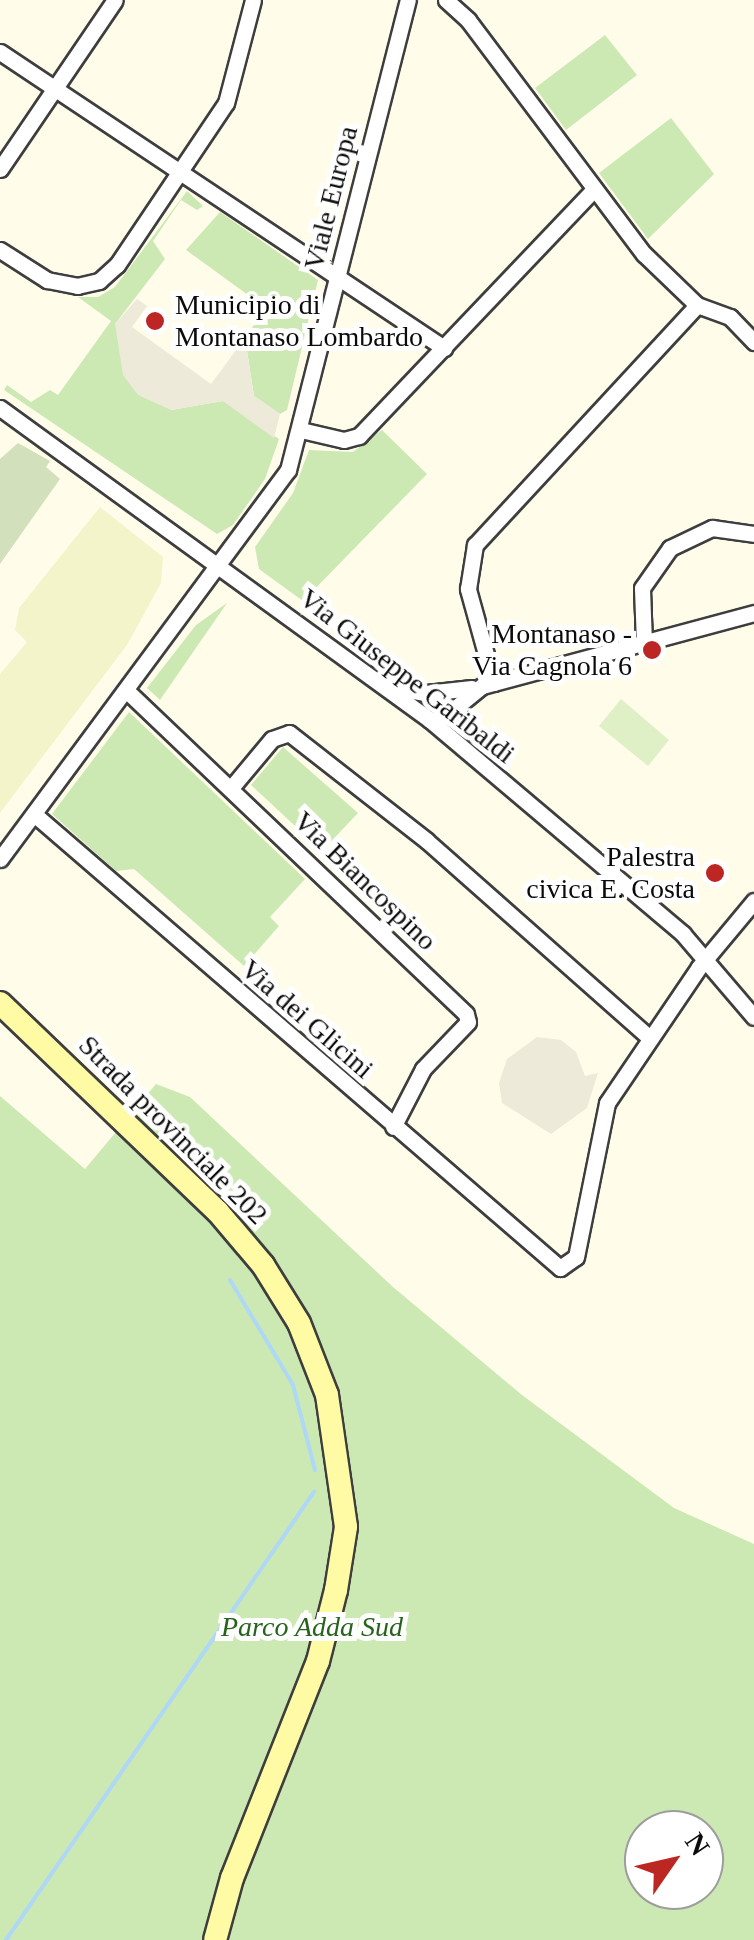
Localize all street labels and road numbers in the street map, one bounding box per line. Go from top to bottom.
street label: Viale Europa [297,123,365,273]
street label: Via Giuseppe Garibaldi [293,581,521,771]
street label: Via Biancospino [287,804,443,958]
street label: Via dei Glicini [234,952,380,1086]
street label: Strada provinciale 202 [72,1029,274,1231]

